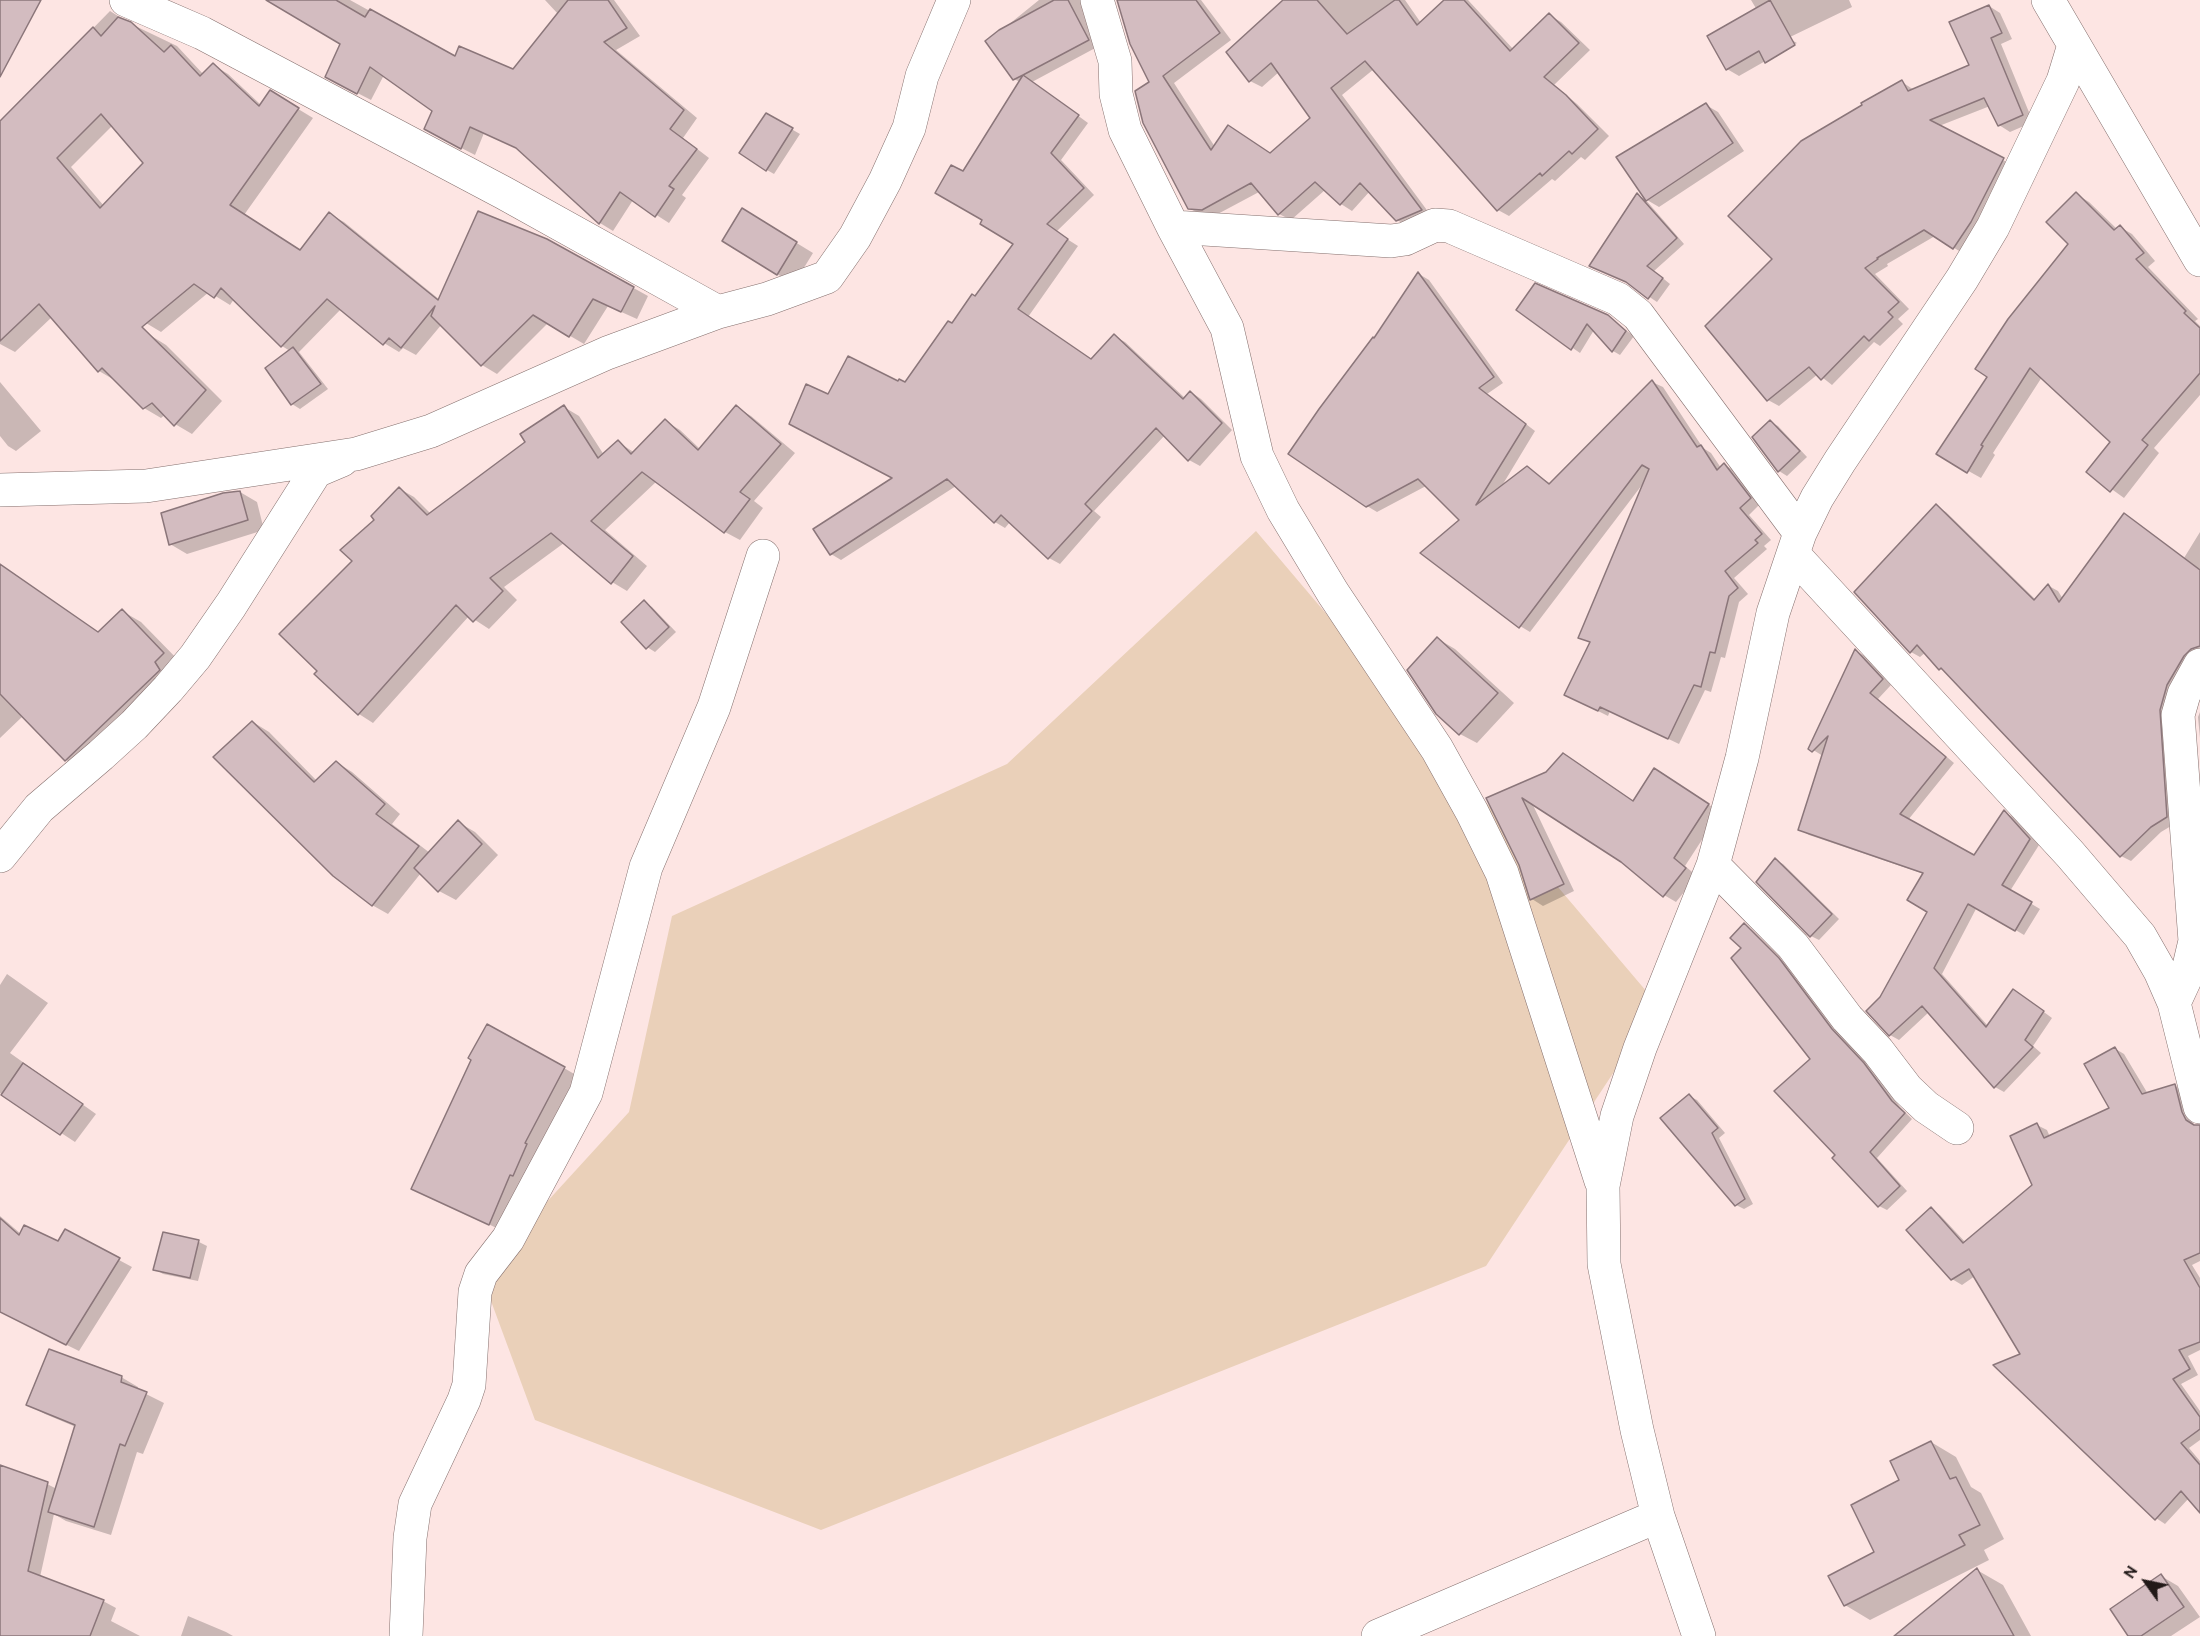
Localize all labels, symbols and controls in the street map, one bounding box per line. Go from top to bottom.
north arrow [2116,1552,2176,1612]
text: N [2119,1562,2142,1582]

